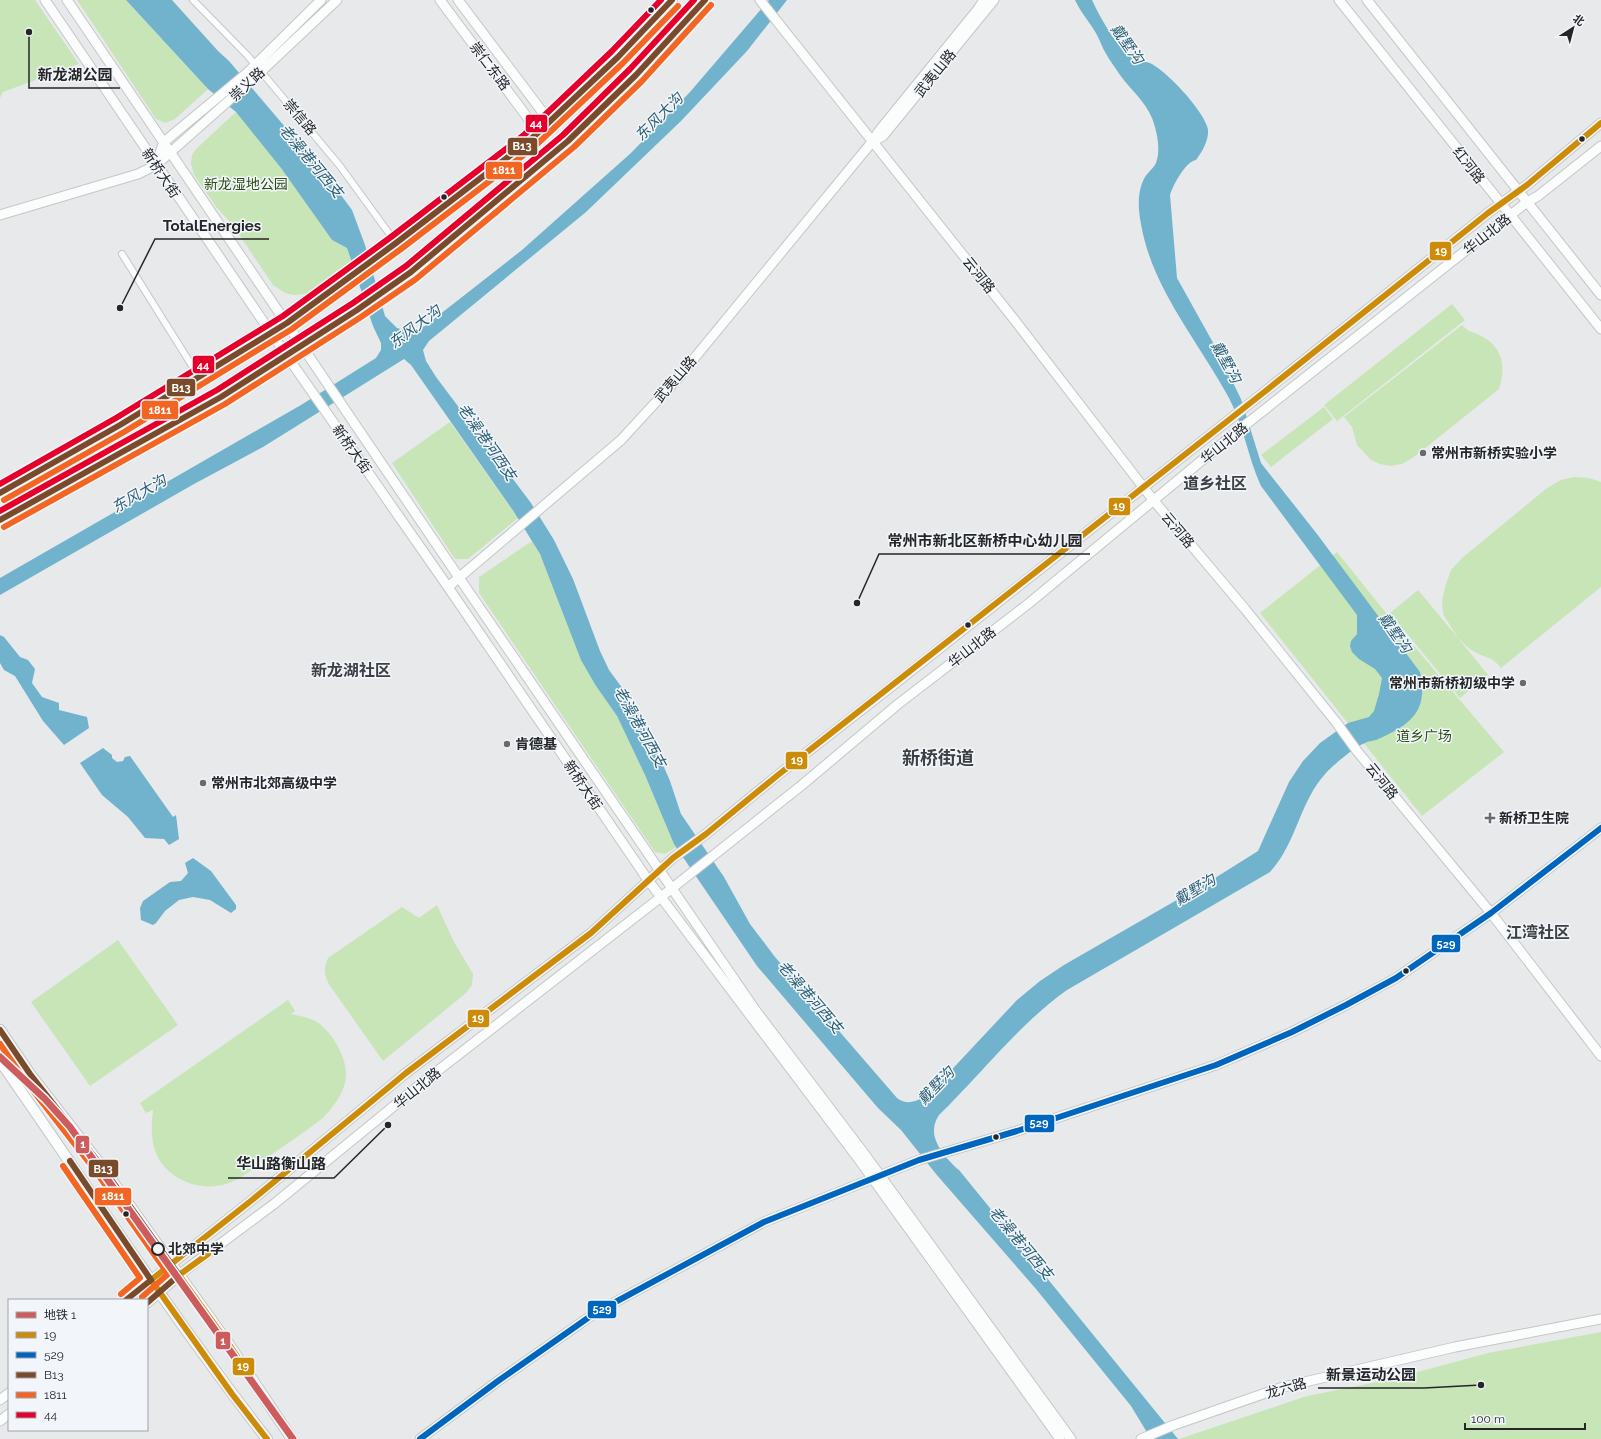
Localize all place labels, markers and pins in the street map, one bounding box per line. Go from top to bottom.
unlabelled marker [646,5,656,15]
callout: 新龙湖公园 [29,61,120,88]
unlabelled marker [1577,134,1587,144]
unlabelled marker [439,192,449,202]
callout: TotalEnergies [155,212,269,239]
place label: 常州市新桥实验小学 [1431,445,1557,461]
marker: 常州市新桥实验小学 [1418,448,1428,458]
callout: 常州市新北区新桥中心幼儿园 [879,527,1090,554]
unlabelled marker [963,620,973,630]
place label: 常州市新桥初级中学 [1389,675,1515,691]
marker: 常州市新桥初级中学 [1518,678,1528,688]
place label: 肯德基 [515,736,557,752]
marker: 肯德基 [502,739,512,749]
place label: 常州市北郊高级中学 [211,775,337,791]
marker: 常州市北郊高级中学 [198,778,208,788]
place label: 新桥卫生院 [1499,810,1569,826]
marker: 新桥卫生院 [1484,812,1496,824]
unlabelled marker [1401,966,1411,976]
unlabelled marker [991,1132,1001,1142]
callout: 华山路衡山路 [228,1151,334,1178]
unlabelled marker [121,1209,131,1219]
place label: 北郊中学 [168,1241,224,1257]
marker: 北郊中学 [151,1242,165,1256]
callout: 新景运动公园 [1318,1361,1424,1388]

